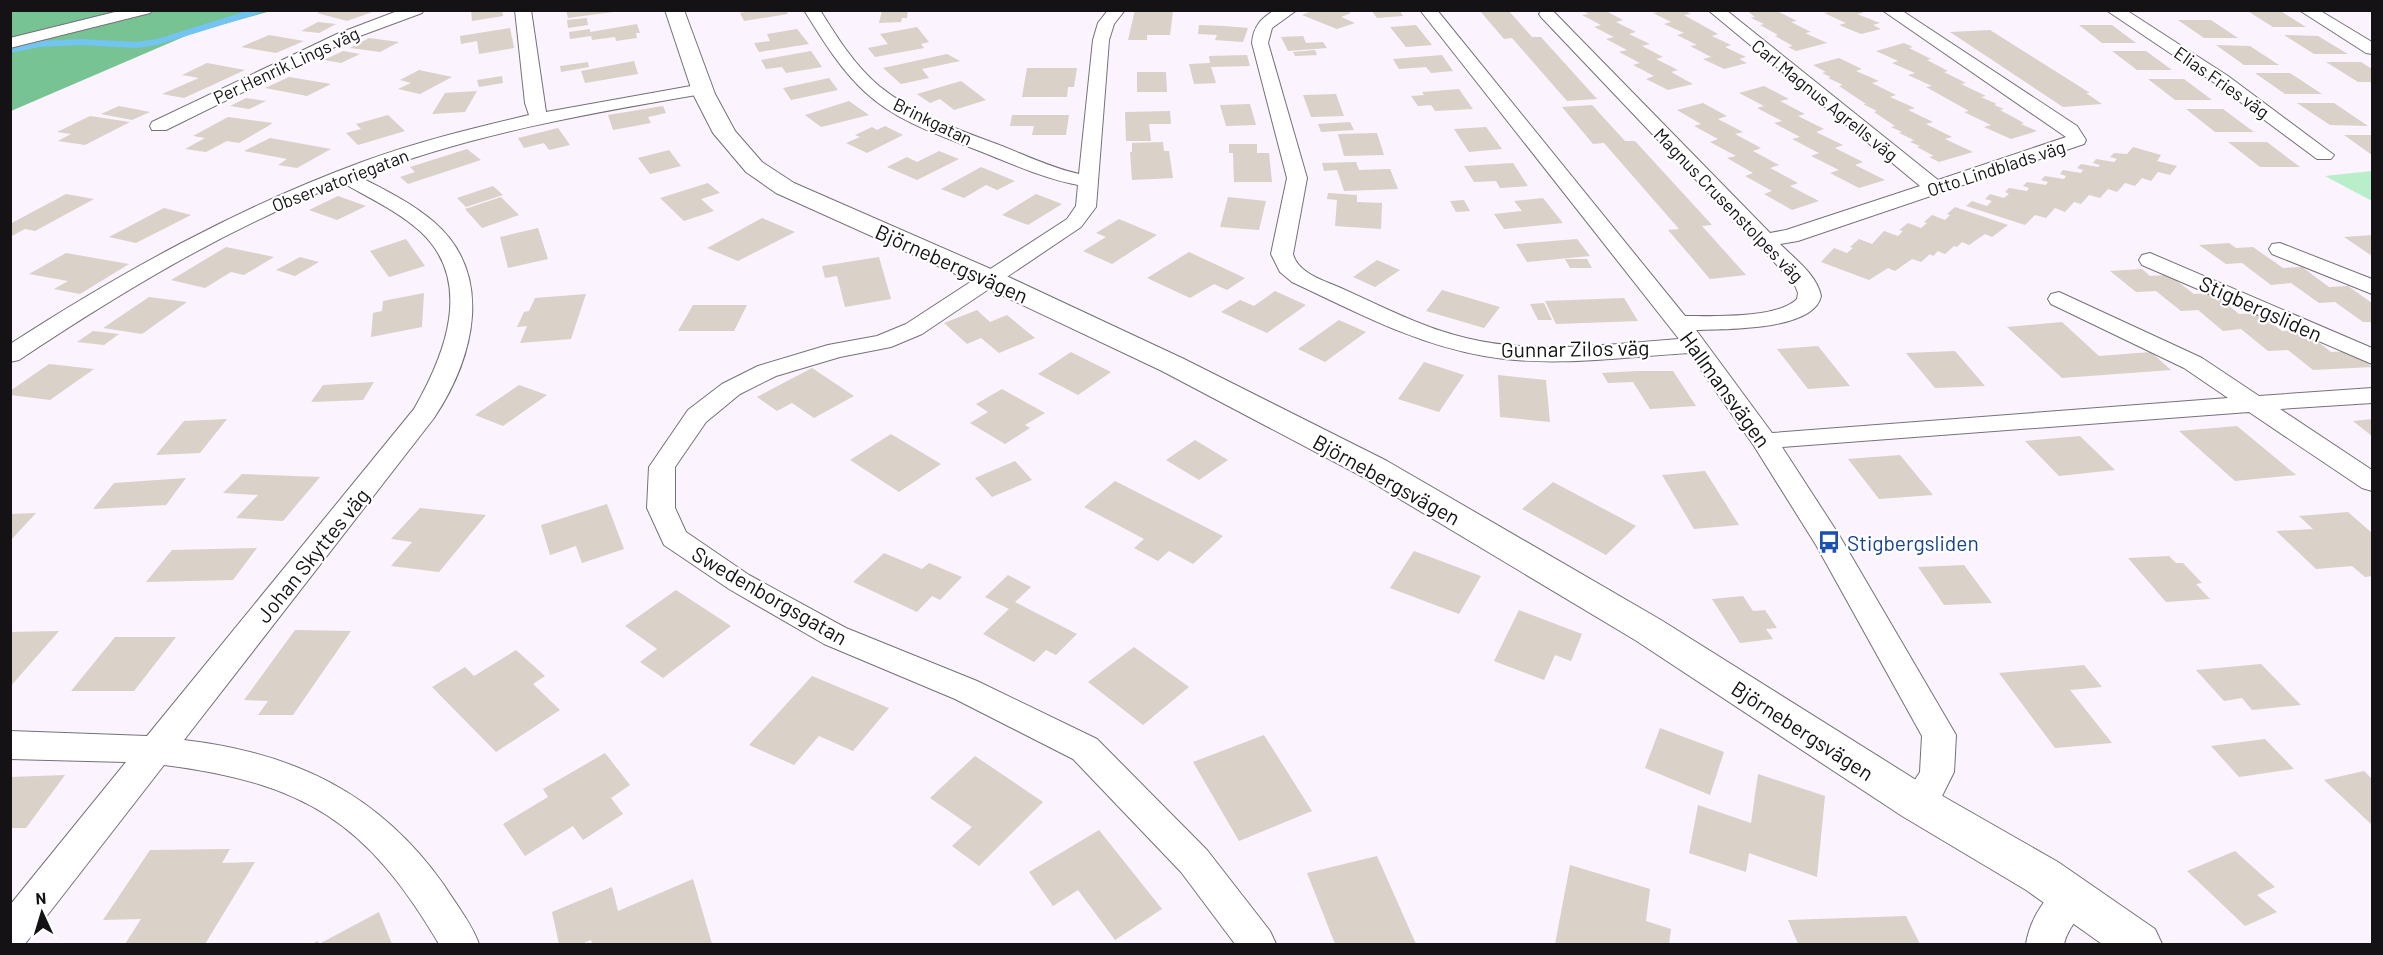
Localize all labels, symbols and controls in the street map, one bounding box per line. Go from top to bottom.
street label: Per Henrik Lings väg [210,22,362,108]
street label: Carl Magnus Agrells väg [1748,34,1902,166]
street label: Elias Fries väg [2170,41,2274,123]
street label: Brinkgatan [890,92,976,150]
street label: Magnus Crusenstolpes väg [1650,123,1808,287]
street label: Otto Lindblads väg [1924,135,2068,201]
street label: Observatoriegatan [268,144,412,216]
street label: Björnebergsvägen [872,218,1032,308]
street label: Stigbergsliden [2196,270,2326,346]
street label: Hallmansvägen [1676,326,1776,452]
street label: Gunnar Zilos väg [1501,334,1649,362]
street label: Björnebergsvägen [1309,428,1465,530]
street label: Johan Skyttes väg [250,483,374,627]
bus stop icon: Stigbergsliden [1816,529,1842,555]
place label: Stigbergsliden [1847,530,1979,555]
street label: Swedenborgsgatan [688,540,852,650]
street label: Björnebergsvägen [1727,675,1879,785]
north arrow [12,883,72,943]
text: N [35,888,47,907]

